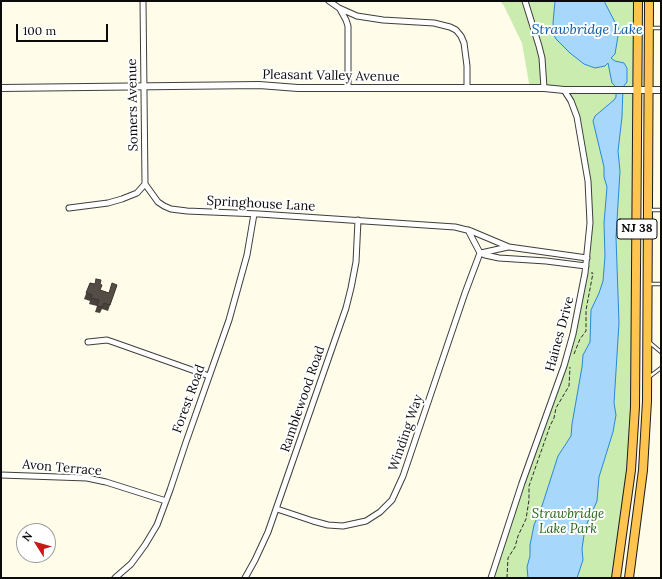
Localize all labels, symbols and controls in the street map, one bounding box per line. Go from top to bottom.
scale bar [18,16,110,42]
water label: Strawbridge Lake [531,22,643,38]
text: 100 m [23,23,56,38]
street label: Somers Avenue [124,58,142,152]
street label: Pleasant Valley Avenue [262,67,400,85]
street label: Springhouse Lane [206,193,316,215]
road number: NJ 38 [617,219,657,239]
street label: Haines Drive [542,295,578,373]
street label: Ramblewood Road [277,344,329,454]
street label: Forest Road [169,363,209,435]
street label: Winding Way [386,393,426,473]
street label: Avon Terrace [22,457,102,479]
park label: Strawbridge Lake Park [532,506,604,537]
north arrow [16,523,56,563]
text: N [19,529,35,544]

